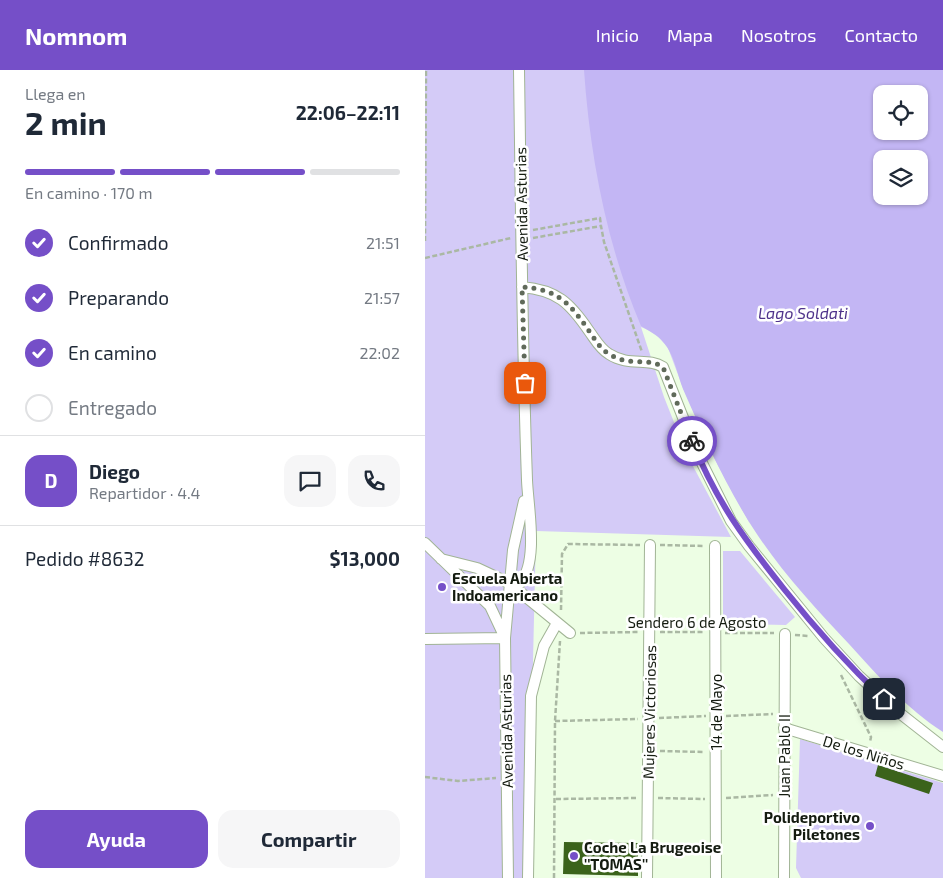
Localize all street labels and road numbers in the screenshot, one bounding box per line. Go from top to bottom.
street label: Avenida Asturias [511,147,531,261]
street label: Sendero 6 de Agosto [627,613,767,631]
street label: Mujeres Victoriosas [639,645,660,779]
street label: Avenida Asturias [496,674,516,788]
street label: 14 de Mayo [707,674,725,750]
street label: Juan Pablo II [775,714,793,798]
street label: De los Niños [821,731,907,773]

